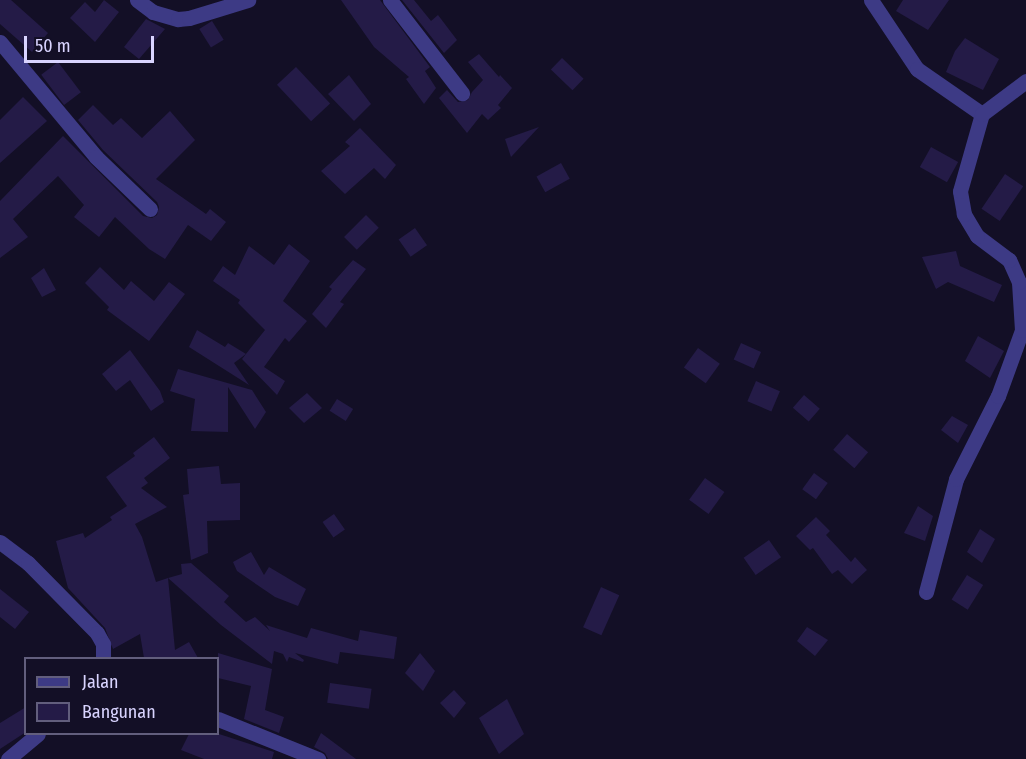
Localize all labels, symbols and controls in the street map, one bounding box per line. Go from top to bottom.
scale bar [27,24,158,62]
text: 50 m [35,35,71,57]
legend [24,657,219,735]
text: Jalan [82,671,119,693]
text: Bangunan [82,701,156,723]

